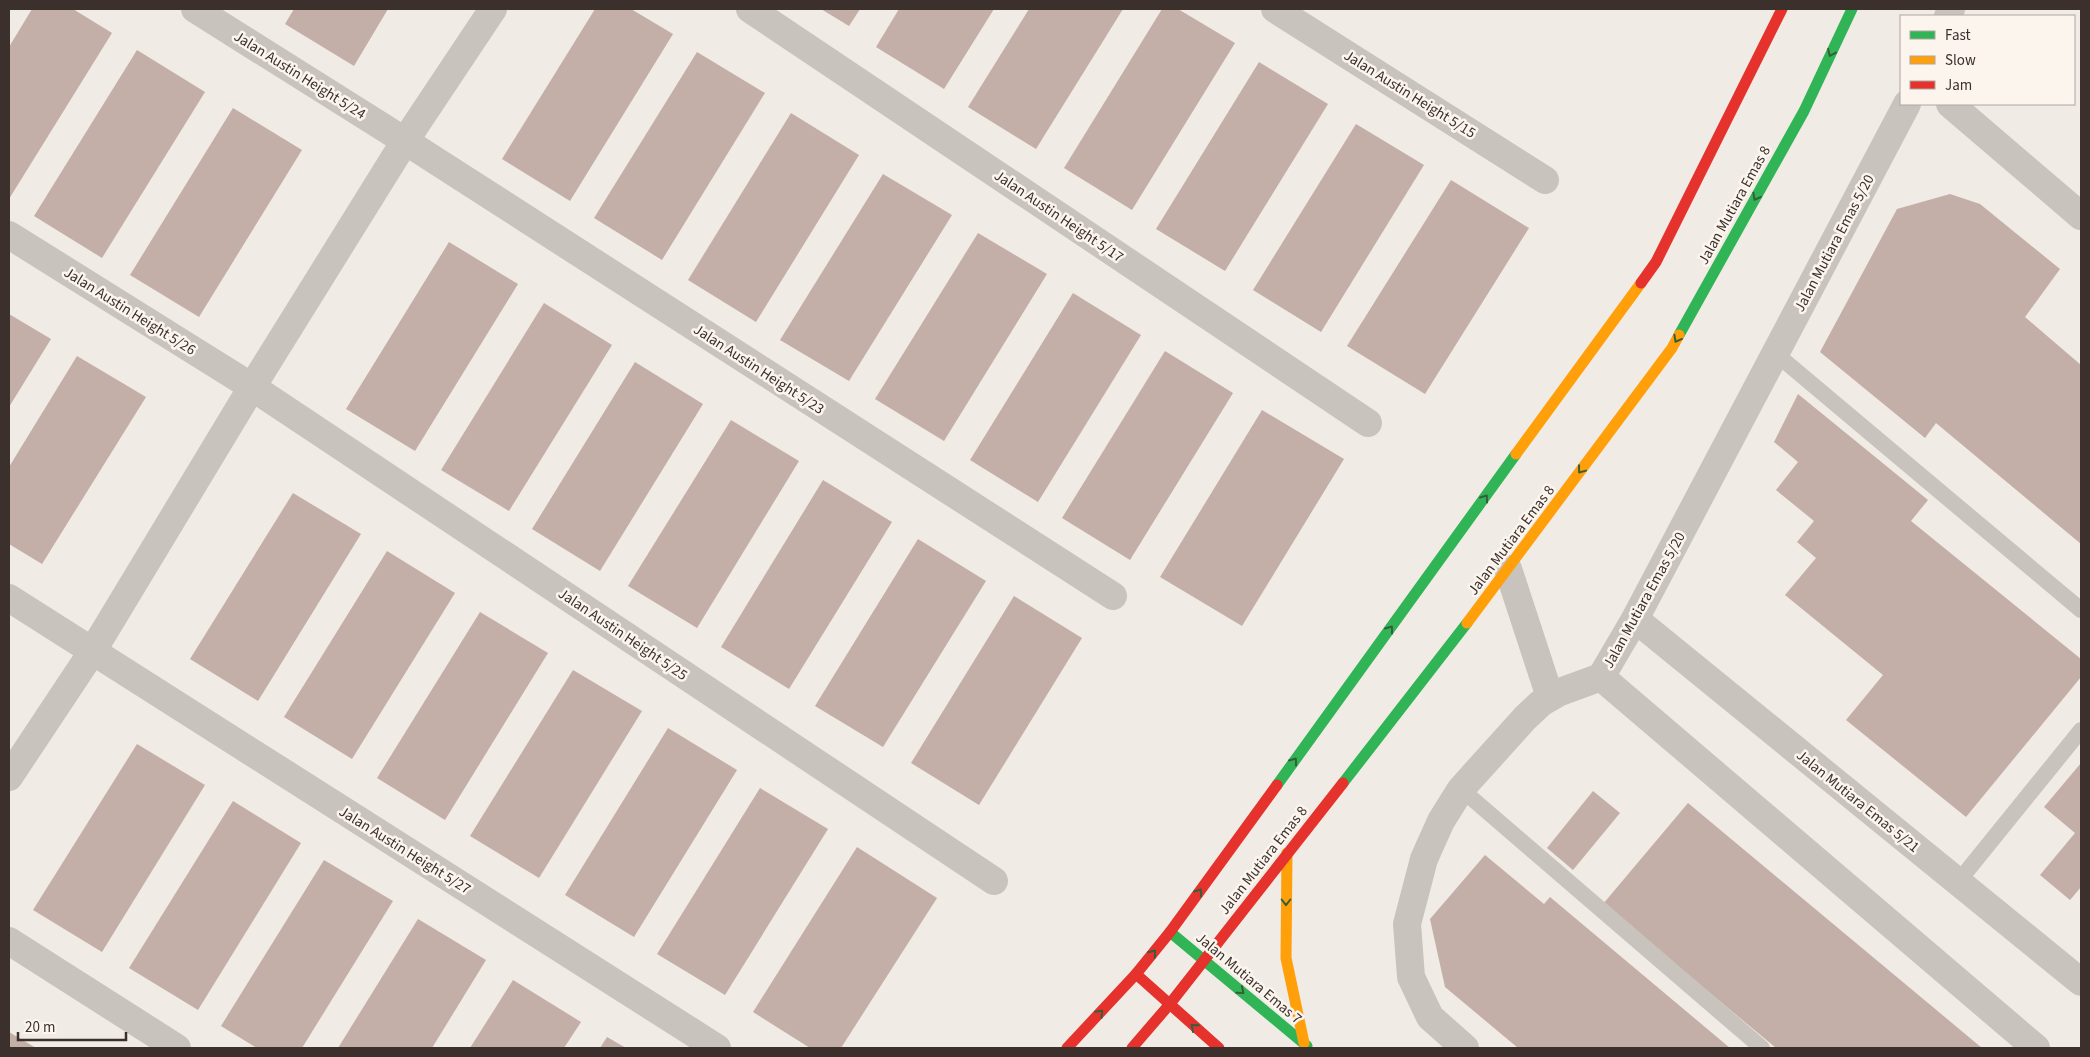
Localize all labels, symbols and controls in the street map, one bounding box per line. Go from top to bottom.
legend [1900,15,2075,105]
text: Fast [1945,25,1971,46]
street label: Jalan Austin Height 5/24 [230,26,370,125]
street label: Jalan Austin Height 5/15 [1340,45,1480,144]
one-way arrow [1827,48,1837,57]
text: Slow [1945,50,1976,71]
text: Jam [1945,75,1972,96]
street label: Jalan Mutiara Emas 8 [1693,142,1776,268]
street label: Jalan Austin Height 5/17 [990,165,1128,268]
street label: Jalan Mutiara Emas 5/20 [1789,171,1880,316]
one-way arrow [1752,192,1762,201]
street label: Jalan Austin Height 5/26 [60,262,200,361]
street label: Jalan Austin Height 5/23 [689,319,828,420]
one-way arrow [1673,334,1683,343]
one-way arrow [1578,464,1587,474]
street label: Jalan Mutiara Emas 8 [1463,481,1560,600]
one-way arrow [1479,494,1488,504]
street label: Jalan Mutiara Emas 5/20 [1598,528,1691,672]
street label: Jalan Austin Height 5/25 [554,583,692,686]
one-way arrow [1384,625,1393,635]
street label: Jalan Mutiara Emas 5/21 [1792,745,1924,858]
one-way arrow [1288,757,1297,767]
street label: Jalan Austin Height 5/27 [335,801,475,900]
street label: Jalan Mutiara Emas 8 [1214,802,1313,919]
one-way arrow [1193,888,1202,898]
one-way arrow [1281,898,1291,906]
street label: Jalan Mutiara Emas 7 [1191,928,1306,1029]
one-way arrow [1148,949,1157,958]
one-way arrow [1235,985,1244,994]
one-way arrow [1094,1009,1103,1018]
scale bar [18,1010,125,1042]
text: 20 m [25,1017,55,1038]
one-way arrow [1191,1023,1200,1032]

